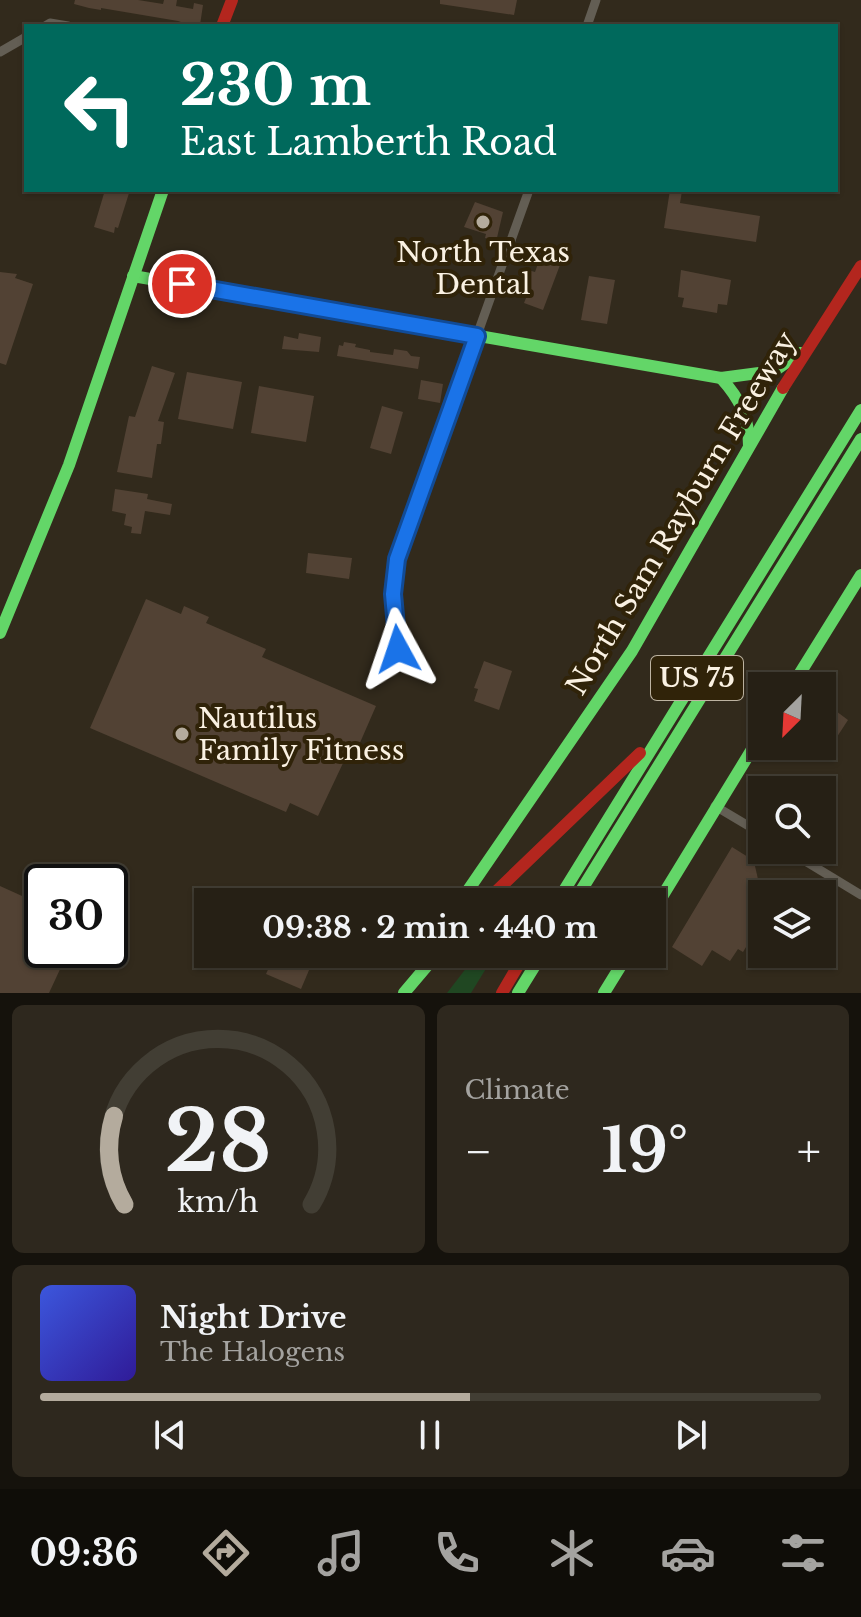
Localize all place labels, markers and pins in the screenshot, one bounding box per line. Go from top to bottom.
marker: North Texas Dental [474,213,492,231]
place label: North Texas Dental [396,235,570,302]
pin [148,250,216,318]
place label: Nautilus Family Fitness [198,701,405,768]
marker: Nautilus Family Fitness [173,725,191,743]

